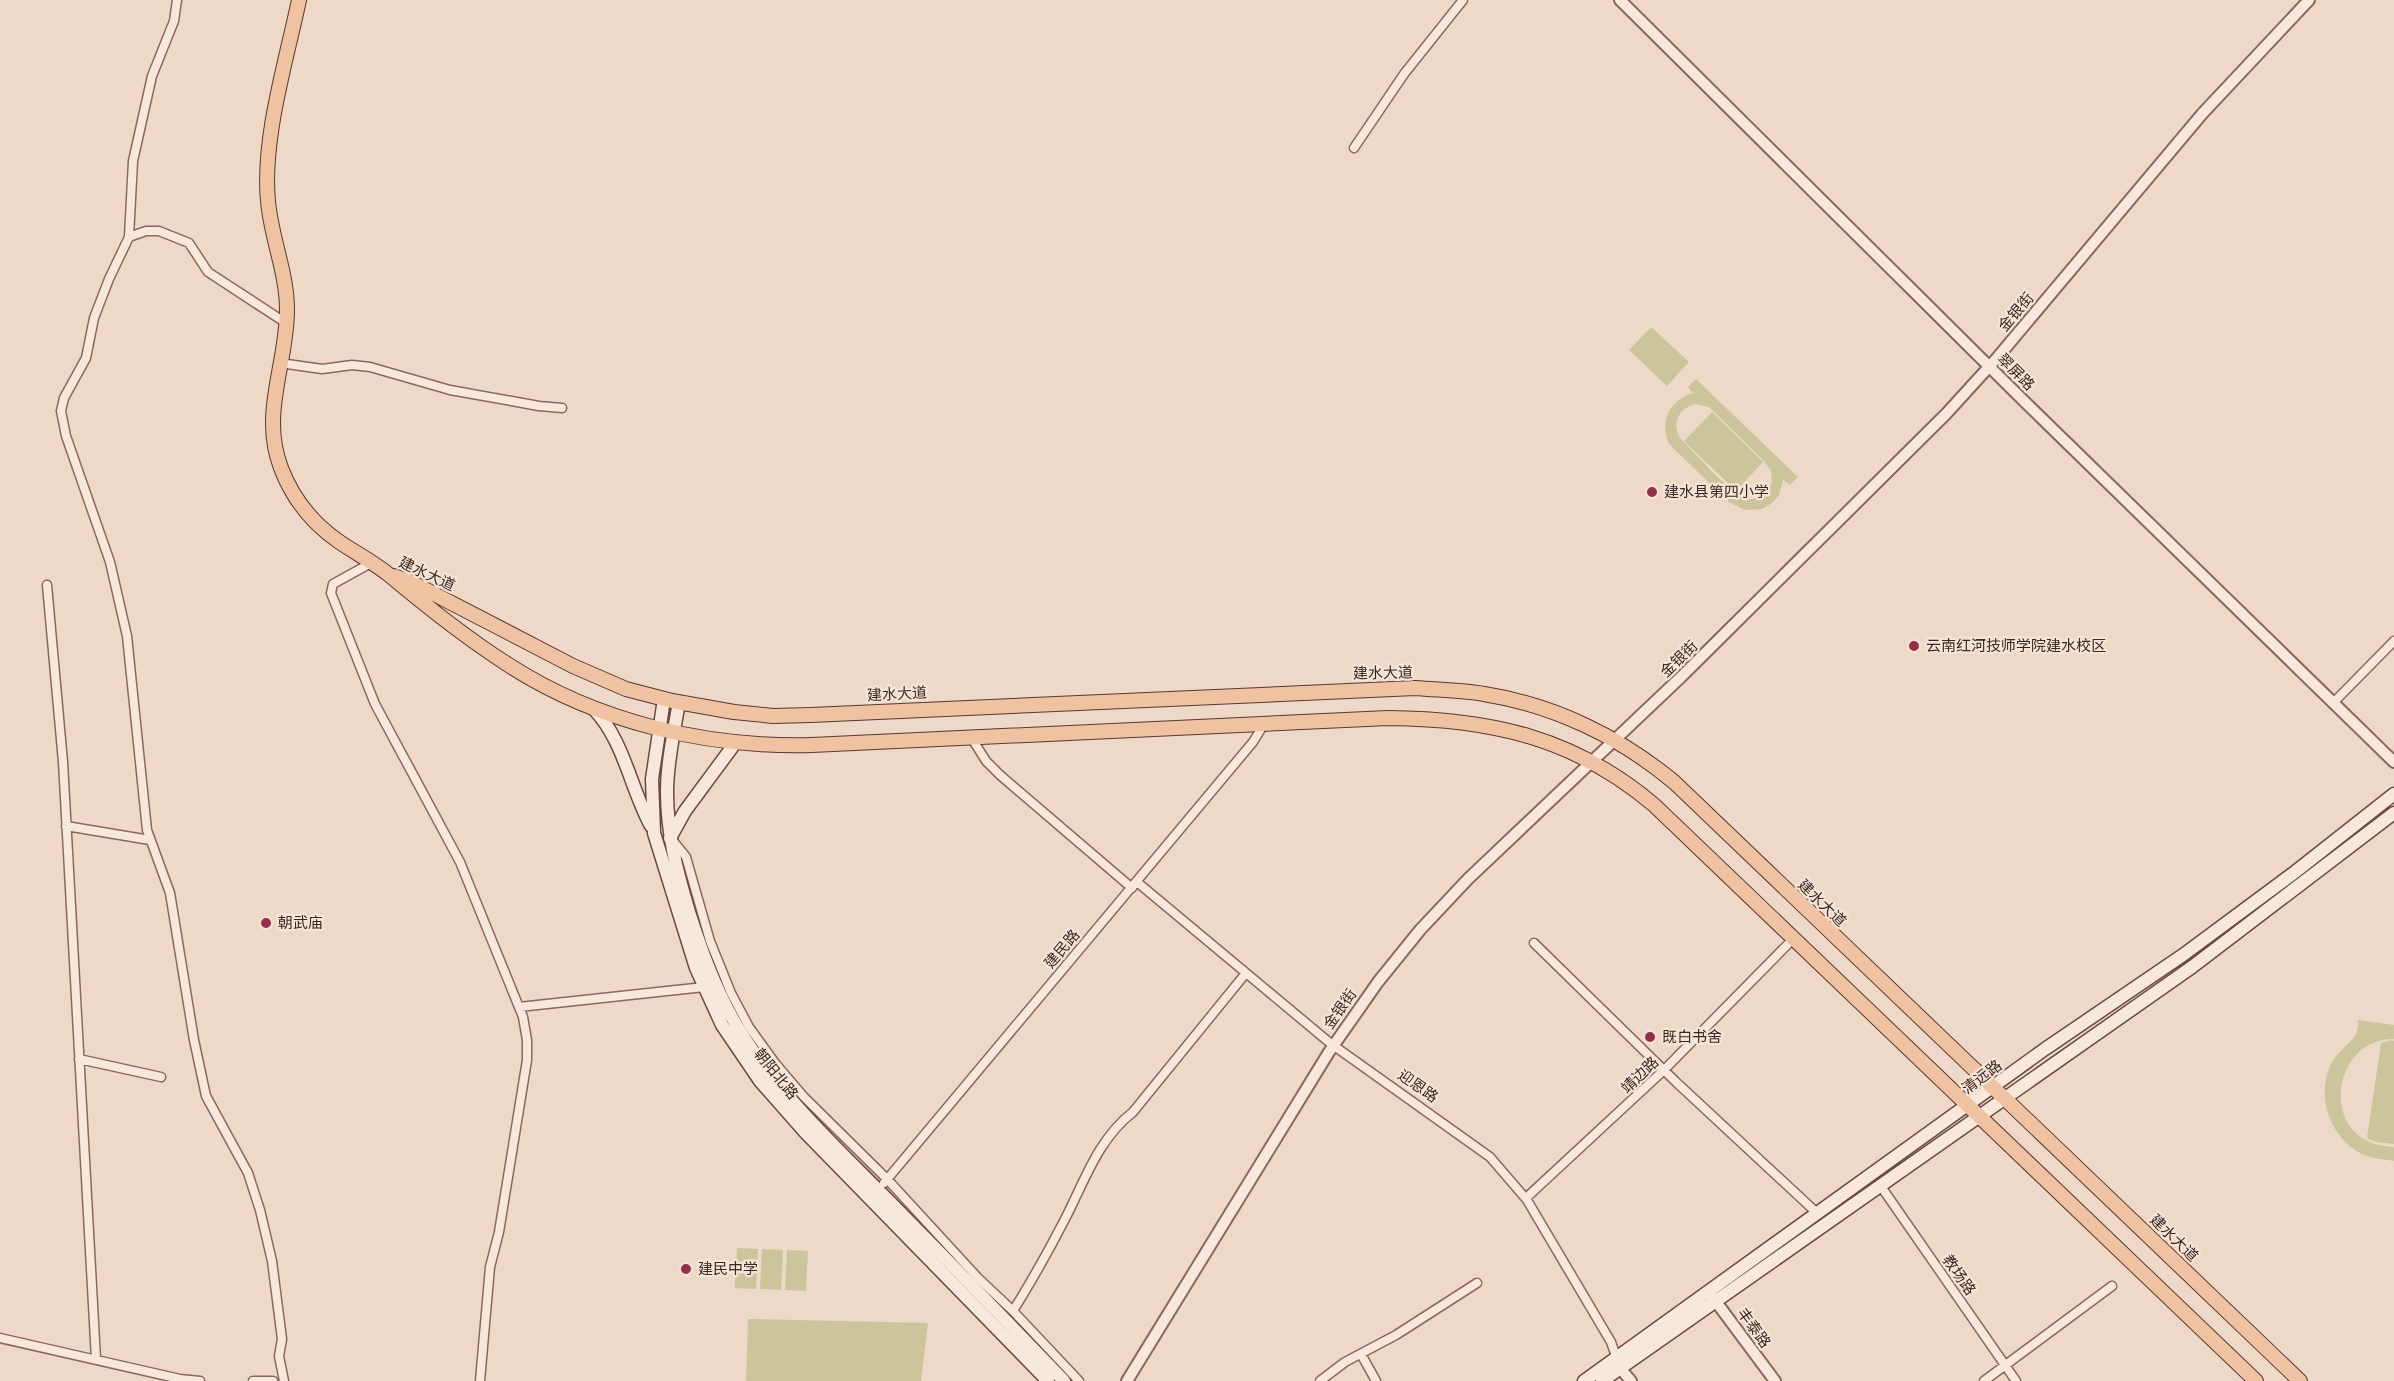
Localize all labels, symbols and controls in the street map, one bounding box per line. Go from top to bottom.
street label: 金银街 [1994,288,2037,335]
street label: 翠屏路 [1994,349,2039,394]
place label: 建水县第四小学 [1664,482,1769,501]
marker: 建水县第四小学 [1645,485,1659,499]
street label: 建水大道 [396,552,458,595]
street label: 金银街 [1656,636,1701,681]
place label: 云南红河技师学院建水校区 [1926,636,2106,655]
marker: 云南红河技师学院建水校区 [1907,639,1921,653]
street label: 建水大道 [1353,662,1413,683]
street label: 建水大道 [867,682,927,705]
street label: 建水大道 [1794,875,1851,930]
place label: 朝武庙 [278,913,323,932]
marker: 朝武庙 [259,916,273,930]
street label: 建民路 [1040,925,1083,972]
street label: 金银街 [1319,985,1360,1033]
place label: 既白书舍 [1662,1027,1722,1046]
marker: 既白书舍 [1643,1030,1657,1044]
street label: 朝阳北路 [750,1044,803,1103]
street label: 靖边路 [1617,1052,1662,1097]
street label: 清远路 [1958,1055,2005,1098]
street label: 迎恩路 [1394,1065,1442,1106]
street label: 建水大道 [2146,1210,2203,1265]
street label: 教场路 [1939,1251,1980,1299]
place label: 建民中学 [698,1259,758,1278]
marker: 建民中学 [679,1262,693,1276]
street label: 丰泰路 [1733,1304,1775,1351]

